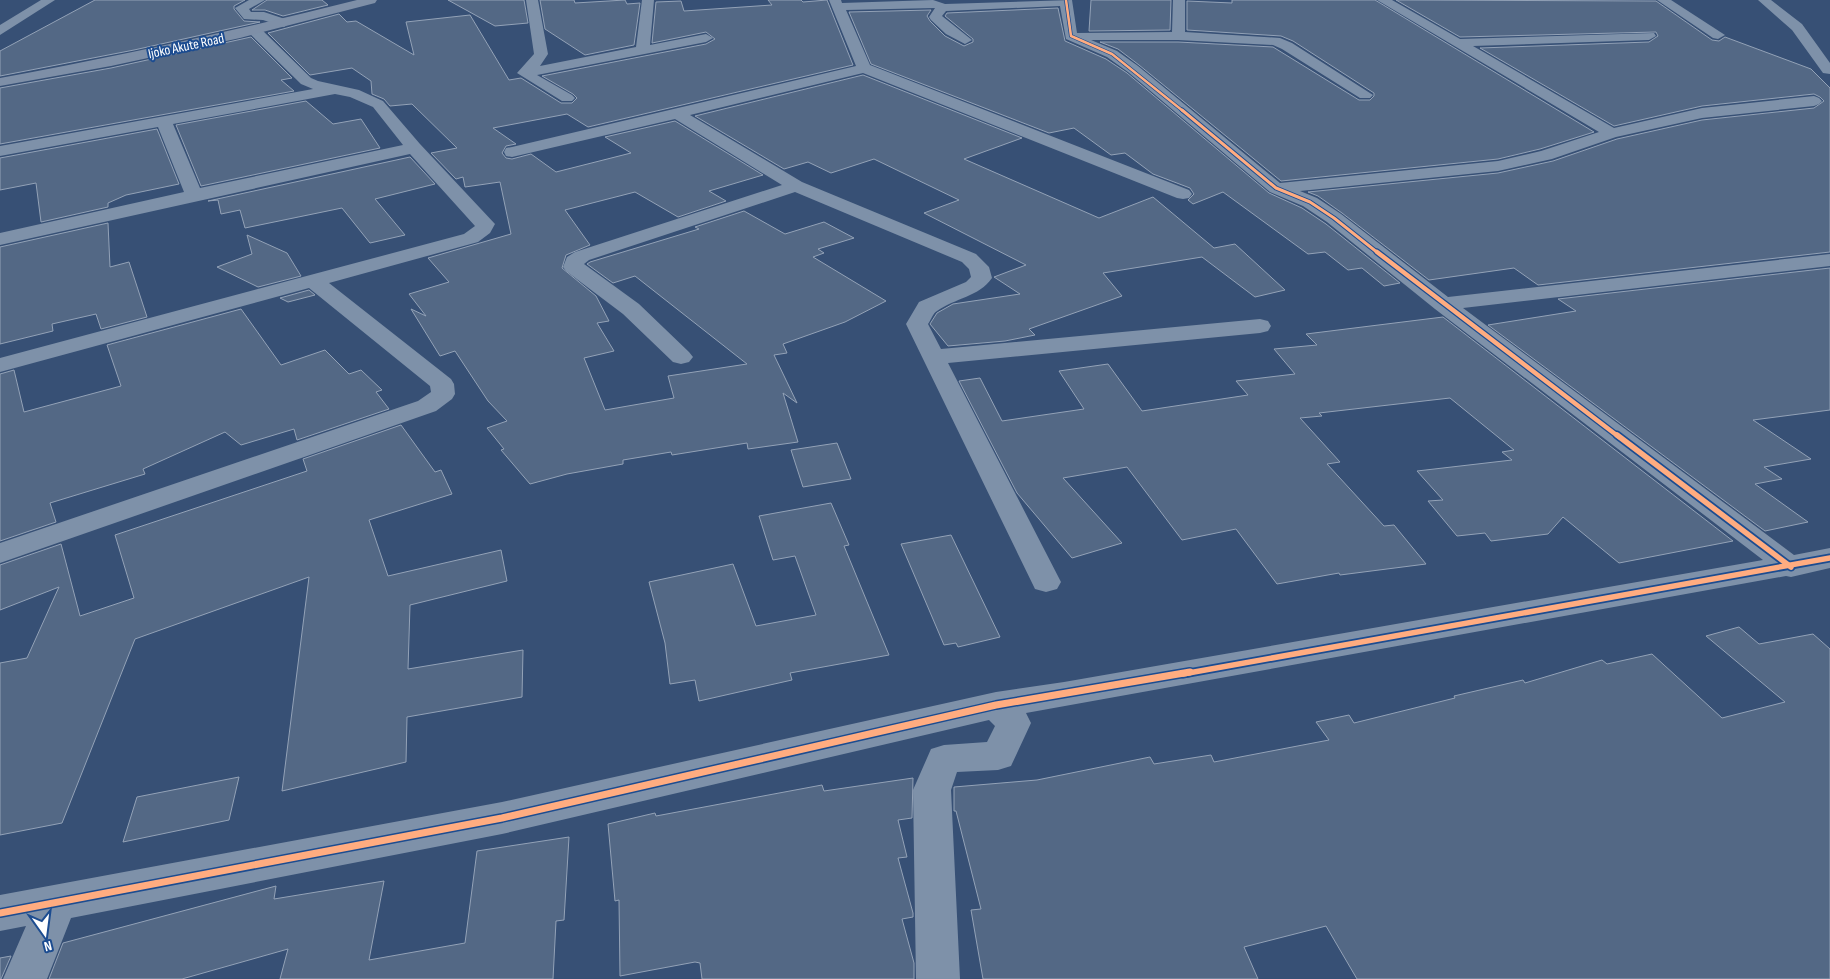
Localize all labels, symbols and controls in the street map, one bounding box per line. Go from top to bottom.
street label: Ijoko Akute Road [147,30,226,62]
north arrow [20,909,70,959]
text: N [42,937,54,955]

